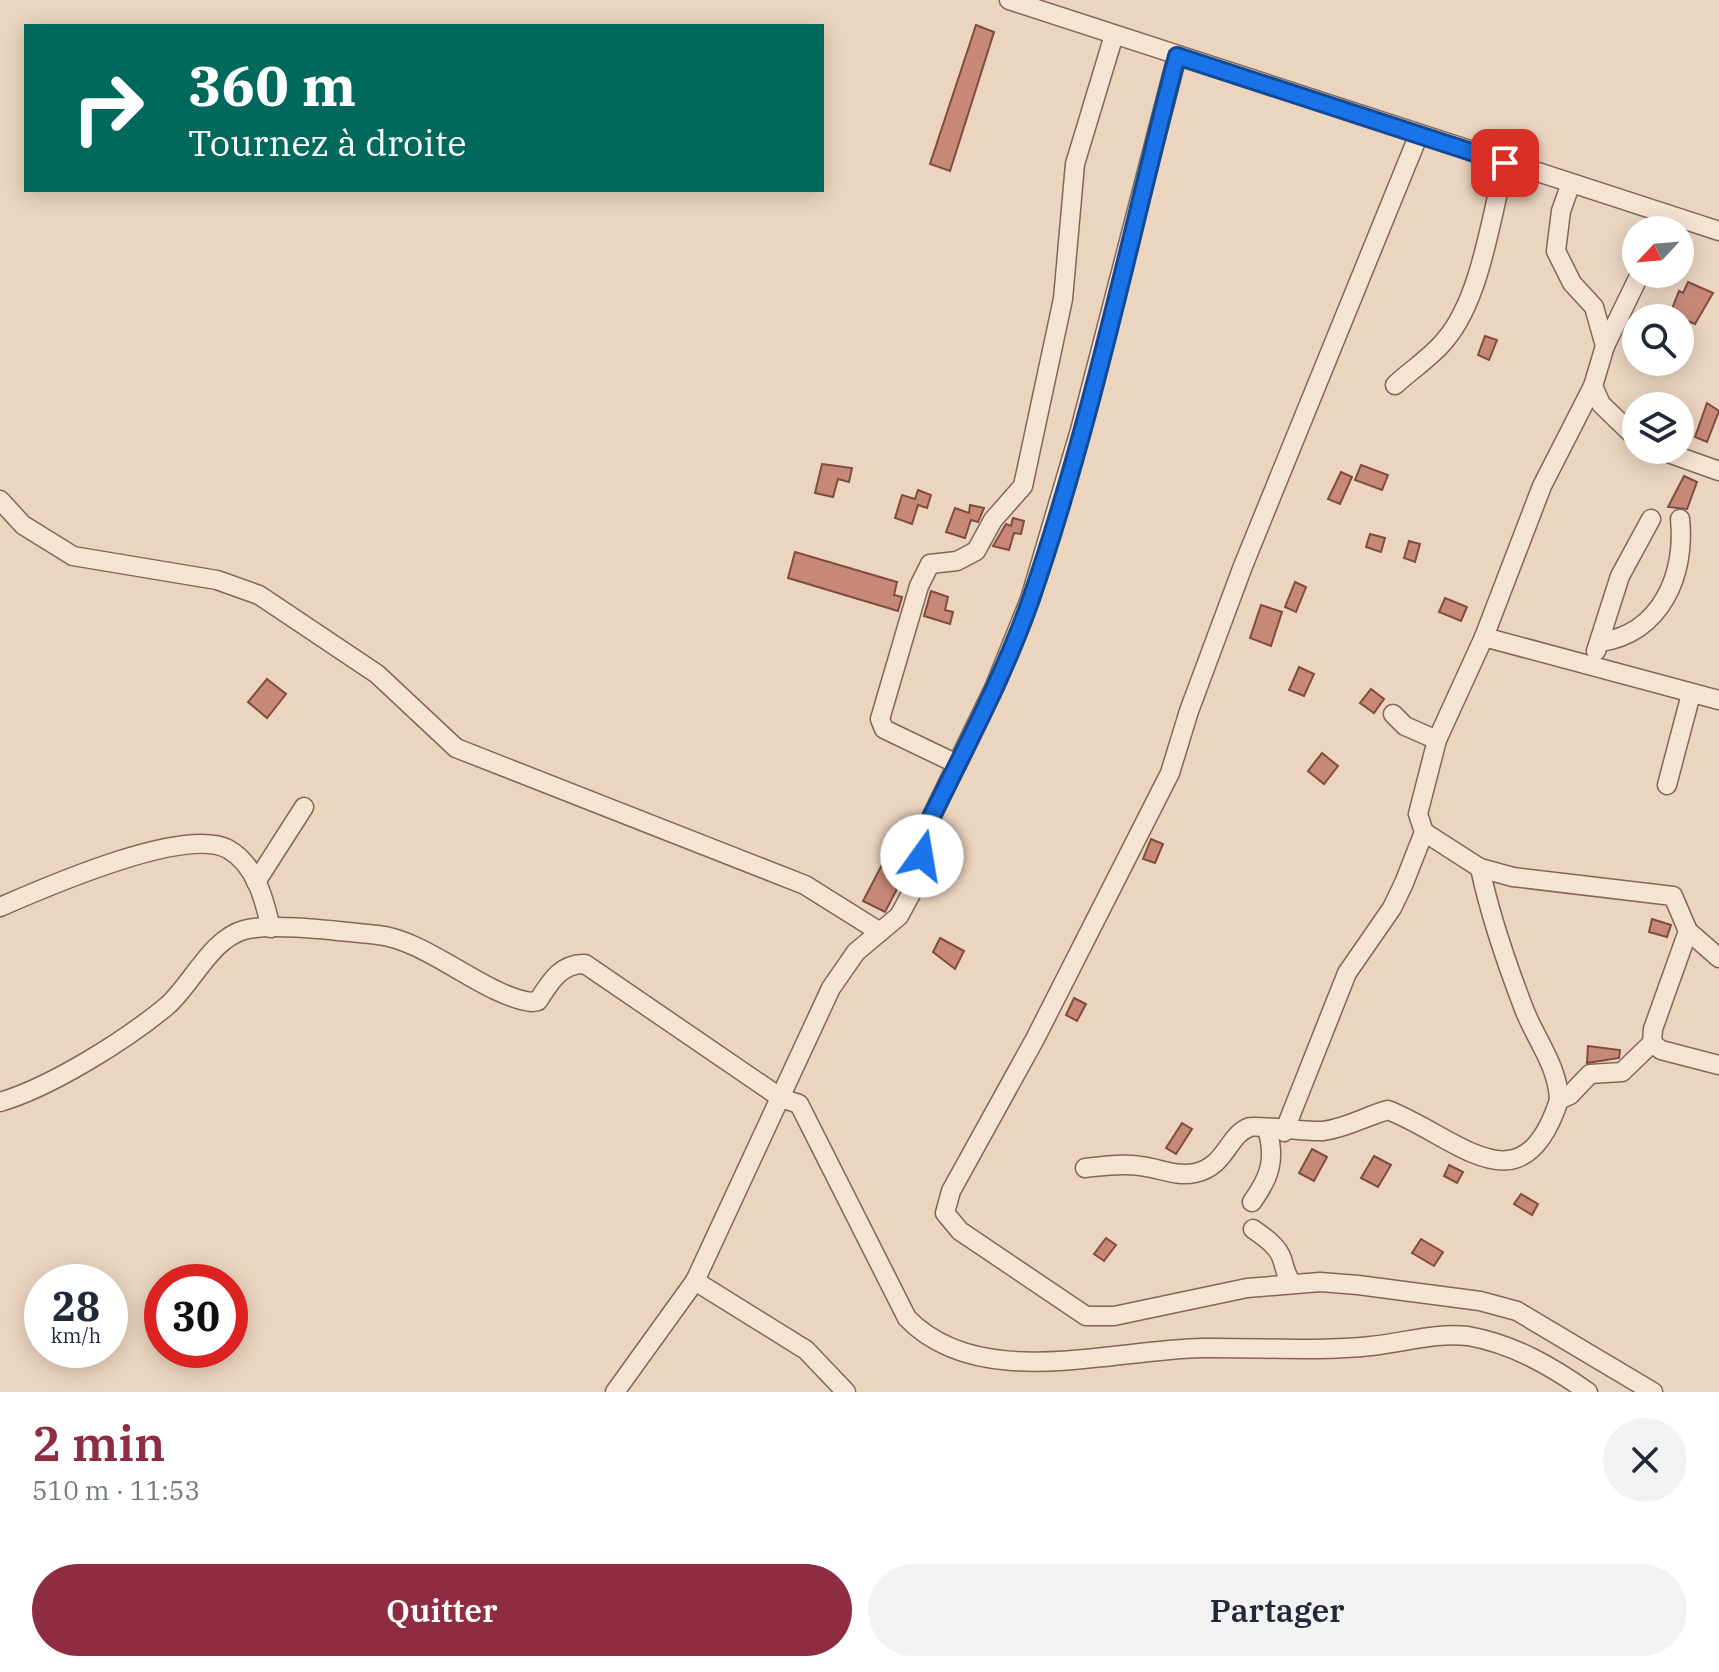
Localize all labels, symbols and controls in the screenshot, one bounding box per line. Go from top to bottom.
text: 360 m [188,49,356,121]
icon: right [56,56,160,160]
text: Tournez à droite [188,119,467,166]
pin [1471,129,1539,197]
icon: arrive [1483,141,1527,185]
north arrow [1622,216,1694,288]
map controls [1622,216,1694,464]
button: search [1622,304,1694,376]
button: layers [1622,392,1694,464]
position arrow [880,814,964,898]
speed limit sign: 30 [144,1264,248,1368]
text: 28 [52,1280,100,1332]
text: km/h [51,1322,101,1349]
text: 2 min [32,1412,165,1474]
button: close [1603,1418,1687,1502]
text: 510 m · 11:53 [32,1473,200,1507]
button: Quitter [32,1564,852,1656]
button: Partager [868,1564,1687,1656]

